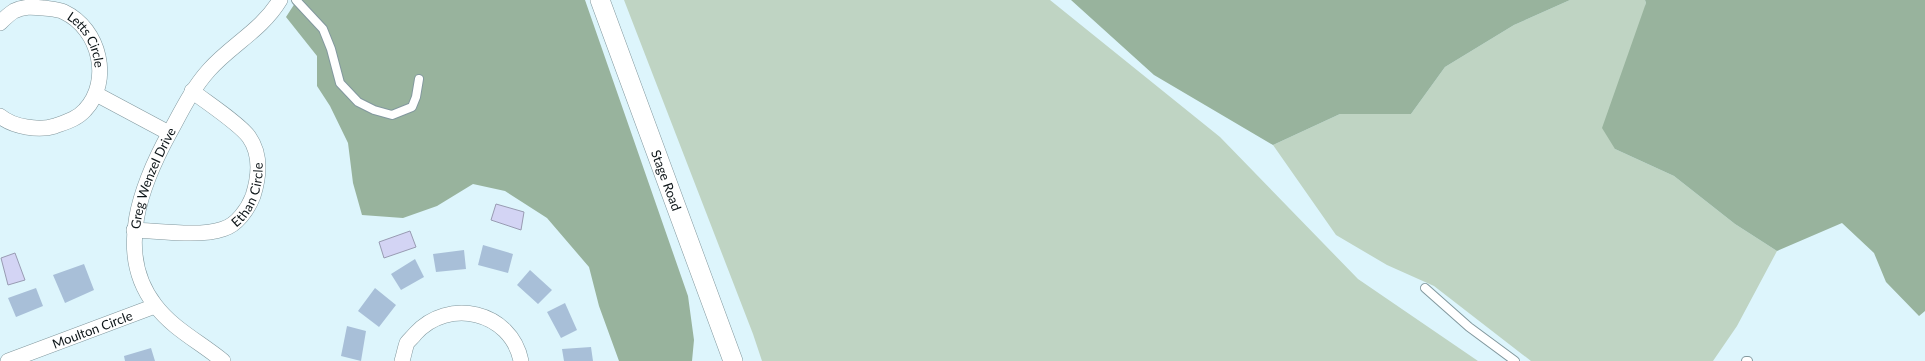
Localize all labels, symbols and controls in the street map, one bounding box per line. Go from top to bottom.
street label: Letts Circle [65,8,108,69]
street label: Greg Wenzel Drive [127,124,179,230]
street label: Stage Road [648,148,685,213]
street label: Ethan Circle [228,162,266,230]
street label: Moulton Circle [50,307,135,352]

